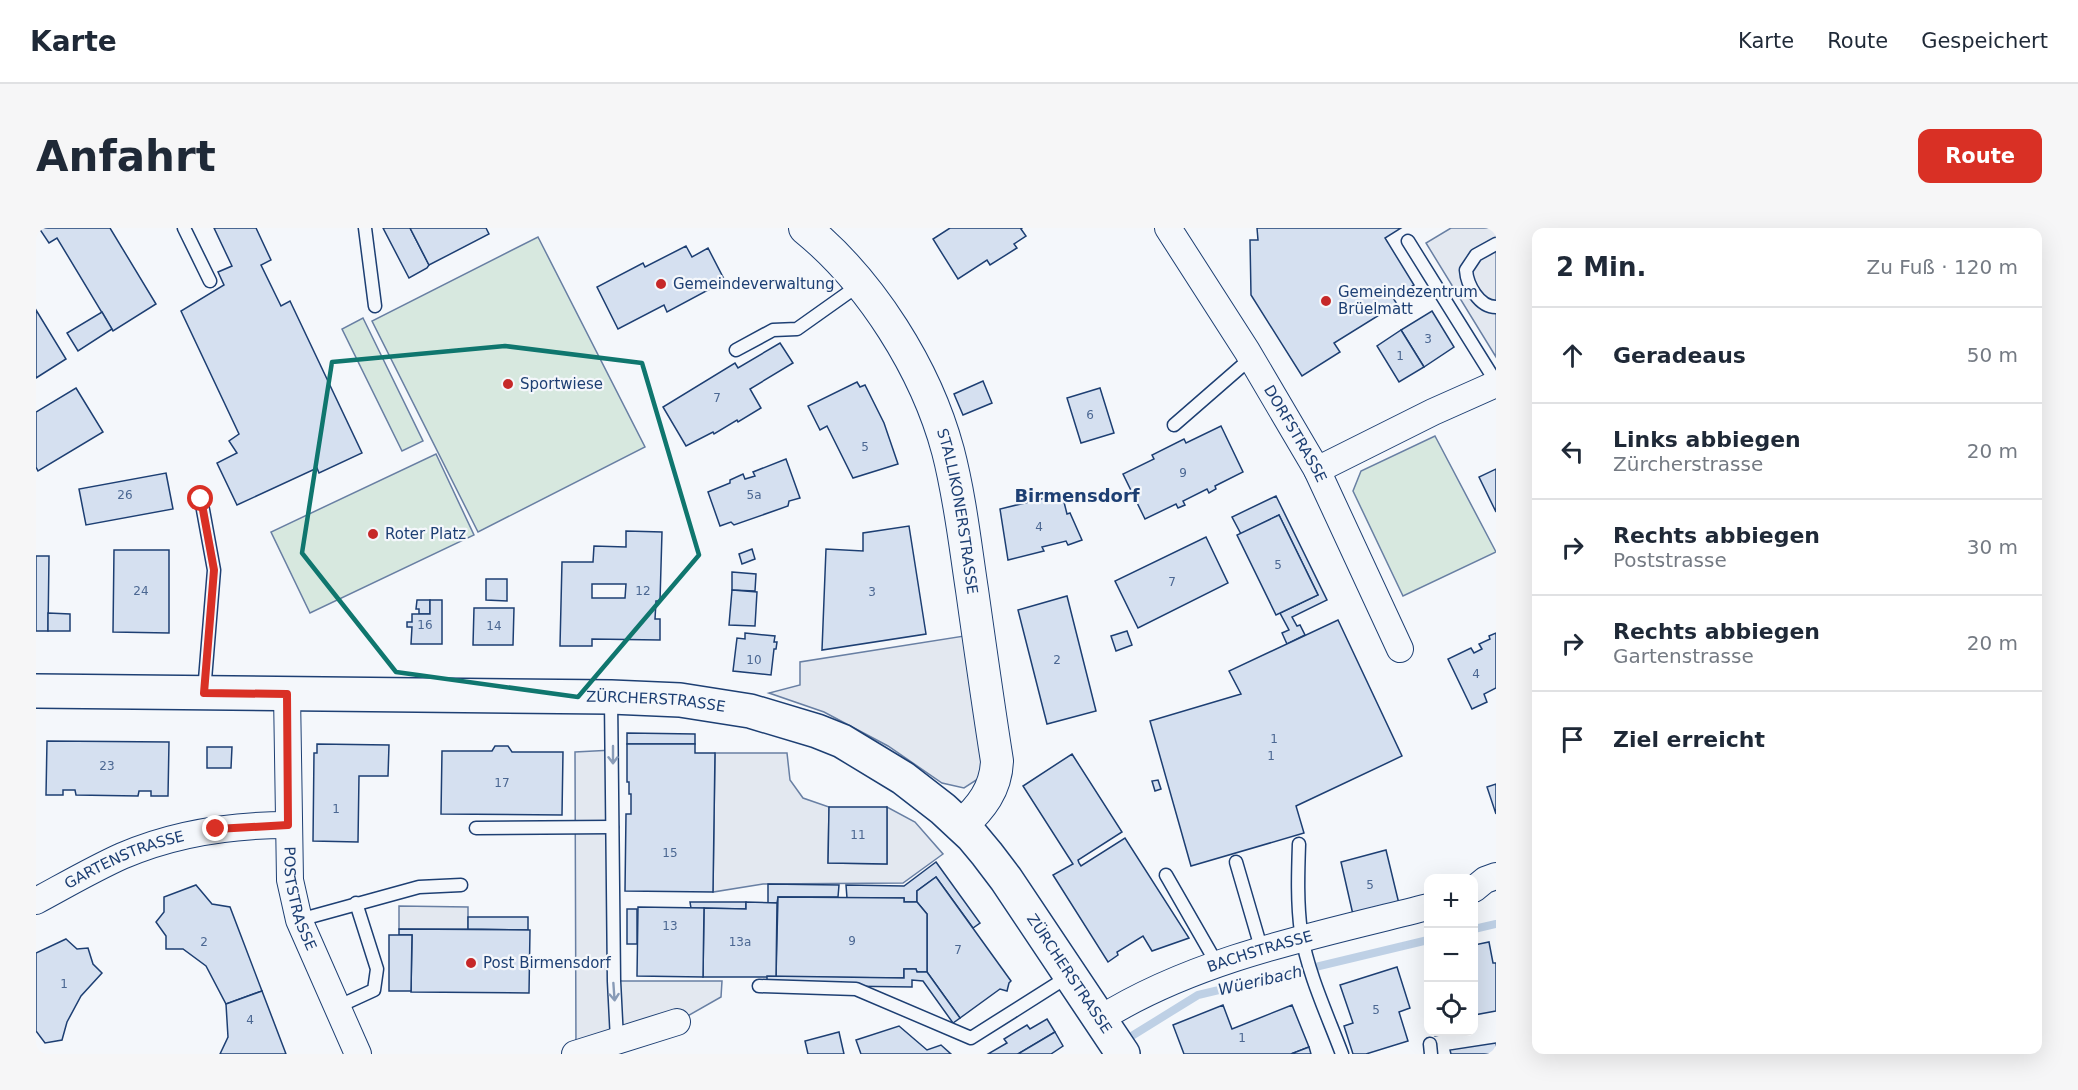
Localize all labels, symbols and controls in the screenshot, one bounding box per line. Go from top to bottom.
text: Karte [30,25,117,58]
text: Karte [1738,29,1794,53]
text: Route [1827,29,1888,53]
text: Gespeichert [1921,29,2048,53]
button: Route [1918,129,2042,183]
text: Anfahrt [36,132,216,181]
text: 2 Min. [1556,252,1646,282]
text: Zu Fuß · 120 m [1866,255,2018,279]
place label: Gemeindeverwaltung [673,275,834,293]
marker: Gemeindeverwaltung [654,277,668,291]
place label: Gemeindezentrum Brüelmatt [1338,283,1478,318]
marker: Gemeindezentrum Brüelmatt [1319,294,1333,308]
house number: 3 [1424,332,1432,346]
icon: ahead [1556,339,1589,372]
text: Geradeaus [1613,343,1746,368]
text: 50 m [1967,343,2018,367]
house number: 1 [1396,349,1404,363]
place label: Sportwiese [520,375,603,393]
marker: Sportwiese [501,377,515,391]
street label: DORFSTRASSE [1260,382,1330,485]
house number: 7 [713,391,721,405]
house number: 6 [1086,408,1094,422]
street label: STALLIKONERSTRASSE [933,426,982,596]
text: Links abbiegen [1613,427,1801,452]
icon: left [1556,435,1589,468]
text: 20 m [1967,439,2018,463]
house number: 5 [861,440,869,454]
text: Zürcherstrasse [1613,452,1763,476]
house number: 9 [1179,466,1187,480]
route start [187,485,213,511]
district label: Birmensdorf [1014,485,1140,506]
house number: 26 [117,488,133,502]
house number: 5a [747,488,762,502]
house number: 4 [1035,520,1043,534]
text: Rechts abbiegen [1613,523,1820,548]
place label: Roter Platz [385,525,466,543]
marker: Roter Platz [366,527,380,541]
icon: right [1556,531,1589,564]
text: 30 m [1967,535,2018,559]
text: Poststrasse [1613,548,1727,572]
house number: 5 [1274,558,1282,572]
house number: 7 [1168,575,1176,589]
house number: 24 [133,584,149,598]
house number: 12 [635,584,651,598]
house number: 3 [868,585,876,599]
house number: 16 [417,618,433,632]
house number: 14 [486,619,502,633]
text: Rechts abbiegen [1613,619,1820,644]
icon: right [1556,627,1589,660]
text: 20 m [1967,631,2018,655]
text: Gartenstrasse [1613,644,1754,668]
house number: 10 [746,653,762,667]
house number: 2 [1053,653,1061,667]
house number: 4 [1472,667,1480,681]
street label: ZÜRCHERSTRASSE [586,687,727,716]
icon: arrive [1556,723,1589,756]
text: Ziel erreicht [1613,727,1765,752]
house number: 1 [1270,732,1278,746]
one-way arrow [607,745,619,765]
house number: 1 [1267,749,1275,763]
house number: 23 [99,759,115,773]
house number: 17 [494,776,510,790]
house number: 1 [332,802,340,816]
route end [202,815,228,841]
street label: GARTENSTRASSE [61,827,186,893]
house number: 11 [850,828,866,842]
street label: POSTSTRASSE [280,846,320,953]
house number: 15 [662,846,678,860]
map controls [1424,874,1478,1036]
button: + [1424,874,1478,928]
house number: 5 [1366,878,1374,892]
street label: ZÜRCHERSTRASSE [1023,910,1116,1037]
house number: 13 [662,919,678,933]
street label: BACHSTRASSE [1204,927,1314,976]
button: − [1424,928,1478,982]
house number: 9 [848,934,856,948]
house number: 2 [200,935,208,949]
house number: 13a [729,935,751,949]
house number: 7 [954,943,962,957]
place label: Post Birmensdorf [483,954,612,972]
marker: Post Birmensdorf [464,956,478,970]
water label: Wüeribach [1216,962,1304,999]
house number: 1 [60,977,68,991]
one-way arrow [609,982,620,1002]
button: locate [1424,982,1478,1036]
house number: 5 [1372,1003,1380,1017]
house number: 4 [246,1013,254,1027]
house number: 1 [1238,1031,1246,1045]

